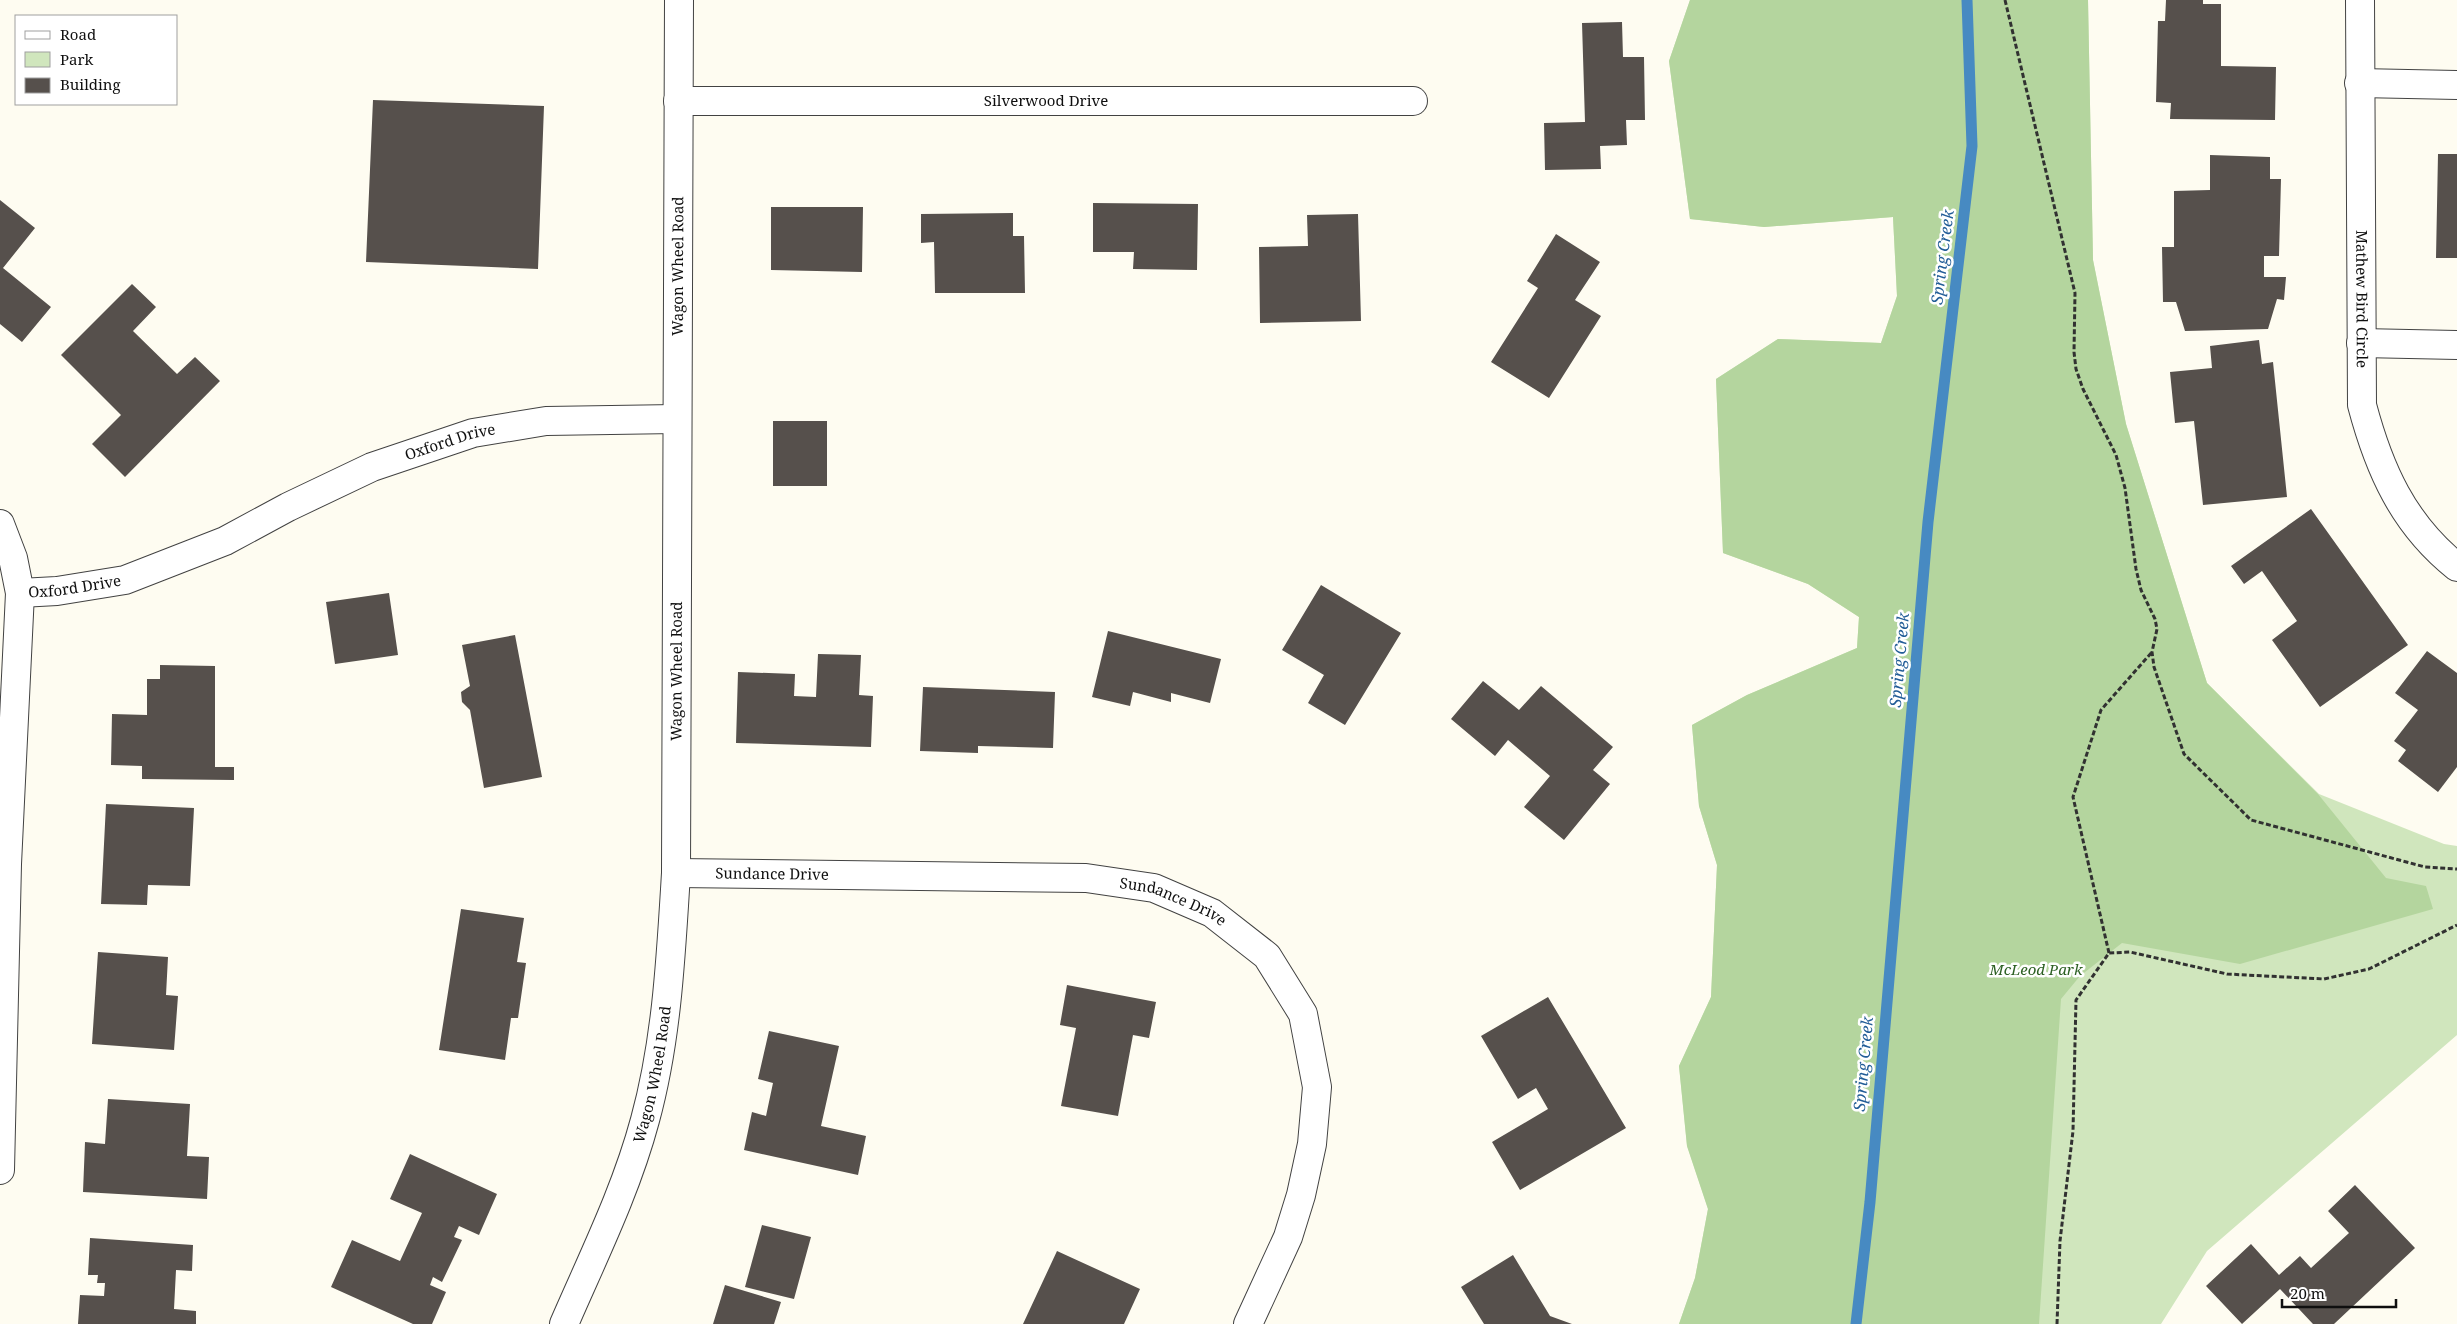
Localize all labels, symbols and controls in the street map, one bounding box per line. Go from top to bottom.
legend [15,15,178,105]
text: Road [60,24,96,44]
text: Park [60,49,94,69]
text: Building [60,74,121,94]
street label: Silverwood Drive [984,90,1108,110]
street label: Wagon Wheel Road [667,196,687,336]
water label: Spring Creek [1925,208,1959,305]
street label: Mathew Bird Circle [2352,230,2373,368]
street label: Oxford Drive [402,419,497,464]
street label: Oxford Drive [28,570,122,602]
street label: Wagon Wheel Road [665,601,686,741]
water label: Spring Creek [1884,611,1914,708]
street label: Sundance Drive [715,862,829,884]
street label: Sundance Drive [1118,872,1231,930]
park label: McLeod Park [1989,959,2083,979]
street label: Wagon Wheel Road [628,1005,675,1145]
water label: Spring Creek [1848,1015,1878,1112]
scale bar [2282,1276,2396,1308]
text: 20 m [2290,1283,2325,1303]

